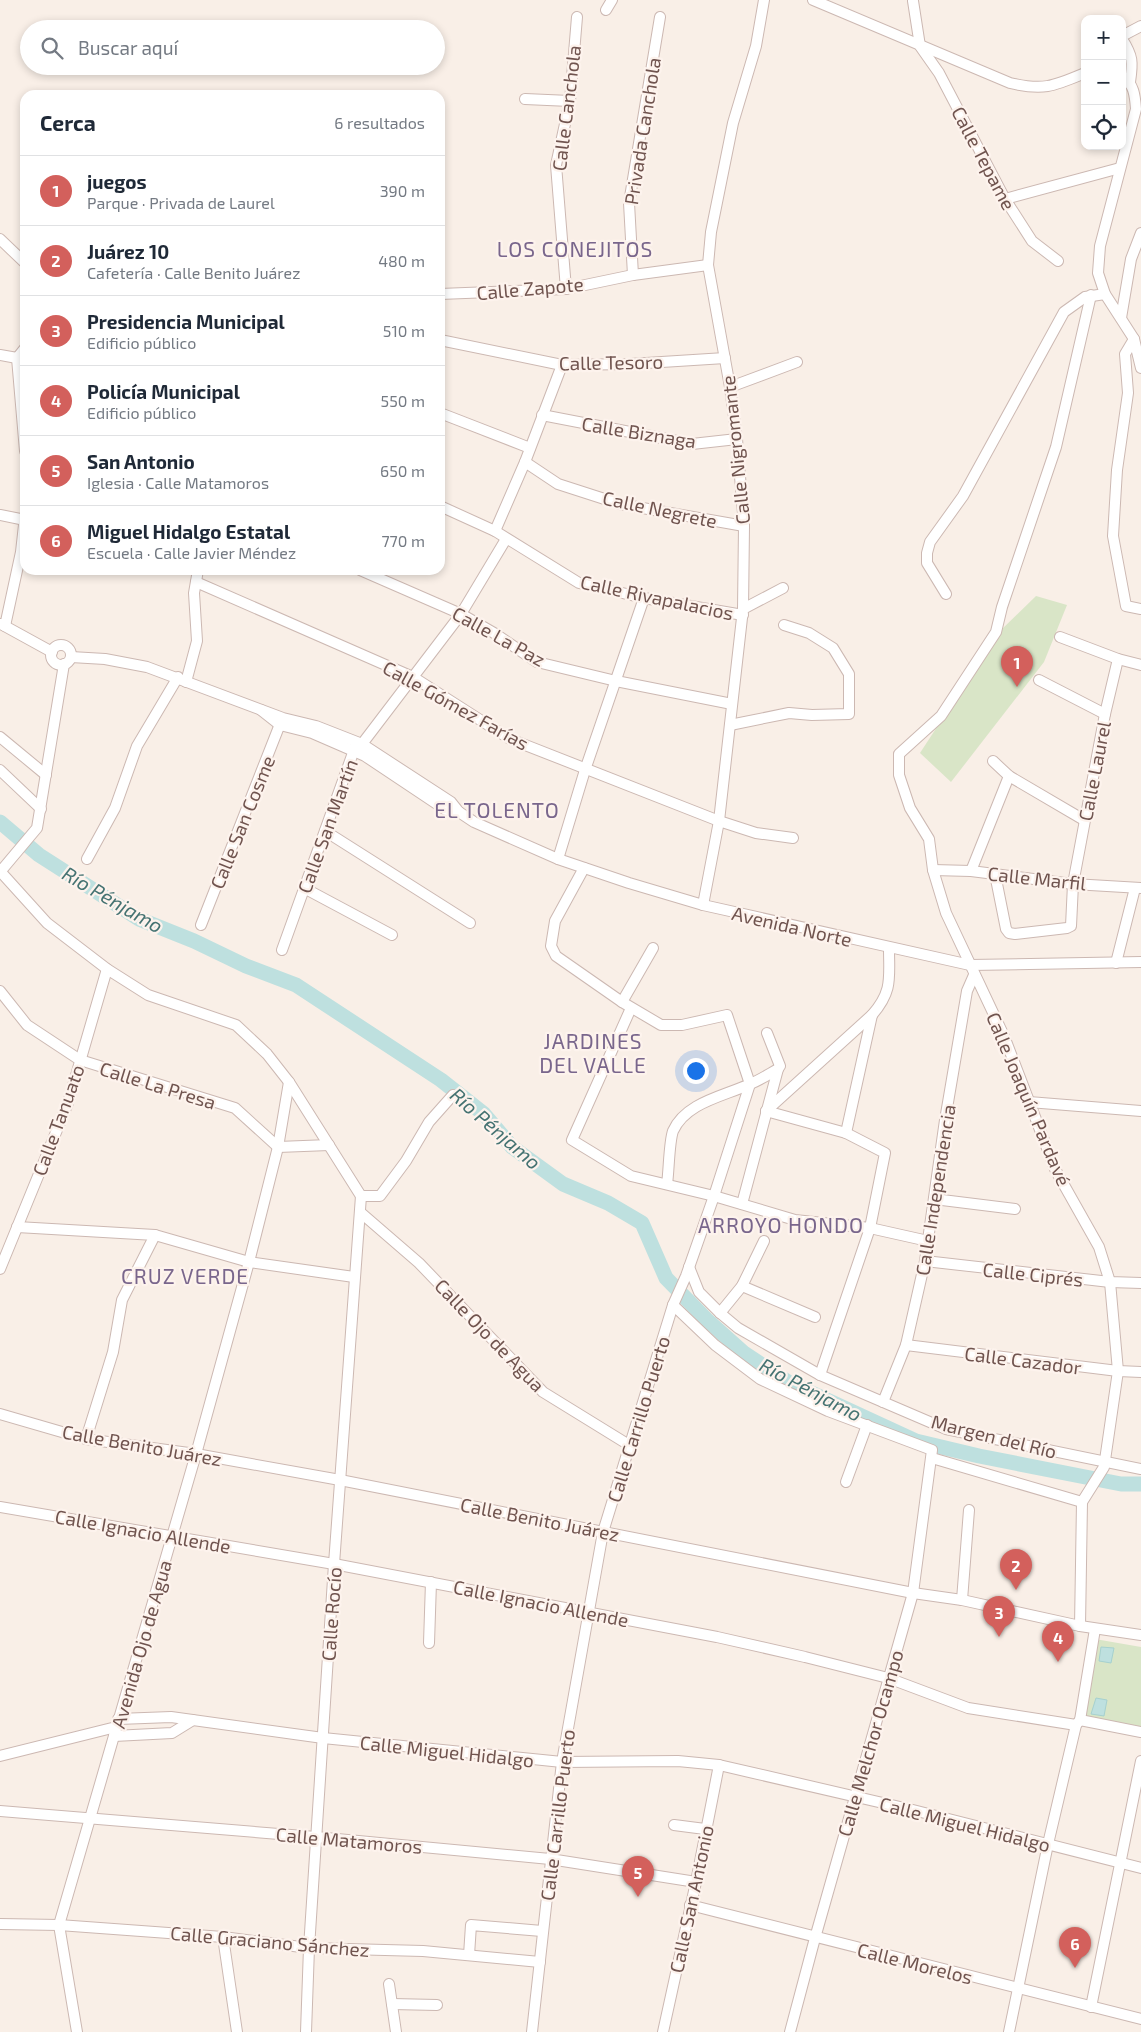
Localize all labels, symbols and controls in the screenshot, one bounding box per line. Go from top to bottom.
map controls [1081,15,1126,150]
button: + [1081,15,1126,60]
search box [20,20,445,75]
icon: search [38,34,66,62]
text: Buscar aquí [78,36,178,59]
street label: Calle Canchola [547,44,585,172]
street label: Privada Canchola [619,56,665,206]
button: − [1081,60,1126,105]
street label: Calle Tepame [947,102,1021,214]
button: locate [1081,105,1126,150]
text: Cerca [40,110,96,135]
text: 6 resultados [334,113,425,132]
text: juegos [87,170,146,193]
text: 1 [53,181,59,200]
text: 390 m [380,181,425,200]
text: Parque · Privada de Laurel [87,193,275,212]
district label: LOS CONEJITOS [497,236,653,261]
text: Juárez 10 [87,240,169,263]
text: 2 [51,251,61,270]
text: 480 m [378,251,425,270]
text: Cafetería · Calle Benito Juárez [87,263,300,282]
street label: Calle Zapote [475,272,585,304]
text: Presidencia Municipal [87,310,285,333]
text: 3 [51,321,61,340]
text: 510 m [383,321,425,340]
text: Edificio público [87,333,196,352]
street label: Calle Tesoro [559,350,663,374]
street label: Calle Nigromante [716,374,754,526]
text: Policía Municipal [87,380,240,403]
text: 4 [51,391,61,410]
text: 550 m [381,391,425,410]
text: Edificio público [87,403,196,422]
street label: Calle Biznaga [580,412,698,452]
text: San Antonio [87,450,195,473]
text: 5 [52,461,60,480]
text: 650 m [380,461,425,480]
text: Iglesia · Calle Matamoros [87,473,269,492]
street label: Calle Negrete [601,486,719,532]
text: Miguel Hidalgo Estatal [87,520,290,543]
text: 6 [51,531,61,550]
text: 770 m [381,531,425,550]
text: Escuela · Calle Javier Méndez [87,543,296,562]
street label: Calle Rivapalacios [578,570,736,624]
street label: Calle La Paz [449,601,549,671]
pin: 1 [1001,646,1033,687]
street label: Calle Gómez Farías [379,655,533,755]
street label: Calle Laurel [1073,719,1115,823]
street label: Calle San Cosme [205,752,279,892]
street label: Calle San Martín [292,756,362,896]
district label: EL TOLENTO [434,797,560,822]
water label: Río Pénjamo [58,861,168,937]
street label: Calle Marfil [987,861,1088,895]
street label: Avenida Norte [730,901,854,951]
street label: Calle Joaquín Pardavé [982,1009,1076,1189]
district label: JARDINES DEL VALLE [539,1028,647,1077]
street label: Calle La Presa [97,1056,219,1114]
your location [683,1058,709,1084]
street label: Calle Tanuato [27,1061,89,1179]
water label: Río Pénjamo [446,1082,546,1174]
street label: Calle Independencia [910,1103,960,1277]
district label: ARROYO HONDO [698,1212,864,1237]
street label: Calle Ciprés [982,1257,1084,1291]
district label: CRUZ VERDE [121,1263,249,1288]
street label: Calle Ojo de Agua [430,1274,550,1396]
street label: Calle Carrillo Puerto [602,1333,674,1505]
street label: Calle Cazador [963,1341,1083,1379]
water label: Río Pénjamo [756,1352,866,1426]
street label: Margen del Río [929,1409,1059,1463]
street label: Calle Benito Juárez [60,1420,224,1470]
street label: Calle Benito Juárez [458,1492,622,1546]
street label: Calle Ignacio Allende [53,1504,233,1558]
pin: 2 [1000,1549,1032,1590]
street label: Avenida Ojo de Agua [106,1557,176,1731]
street label: Calle Rocío [316,1566,346,1662]
street label: Calle Ignacio Allende [451,1575,631,1631]
pin: 3 [983,1596,1015,1637]
pin: 4 [1042,1621,1074,1662]
street label: Calle Melchor Ocampo [832,1647,908,1839]
street label: Calle Carrillo Puerto [535,1728,579,1902]
street label: Calle Miguel Hidalgo [359,1730,535,1772]
street label: Calle Miguel Hidalgo [877,1792,1053,1856]
street label: Calle Matamoros [275,1822,423,1858]
street label: Calle San Antonio [664,1823,718,1975]
pin: 5 [622,1856,654,1897]
street label: Calle Graciano Sánchez [169,1921,371,1961]
pin: 6 [1059,1927,1091,1968]
street label: Calle Morelos [855,1938,975,1988]

